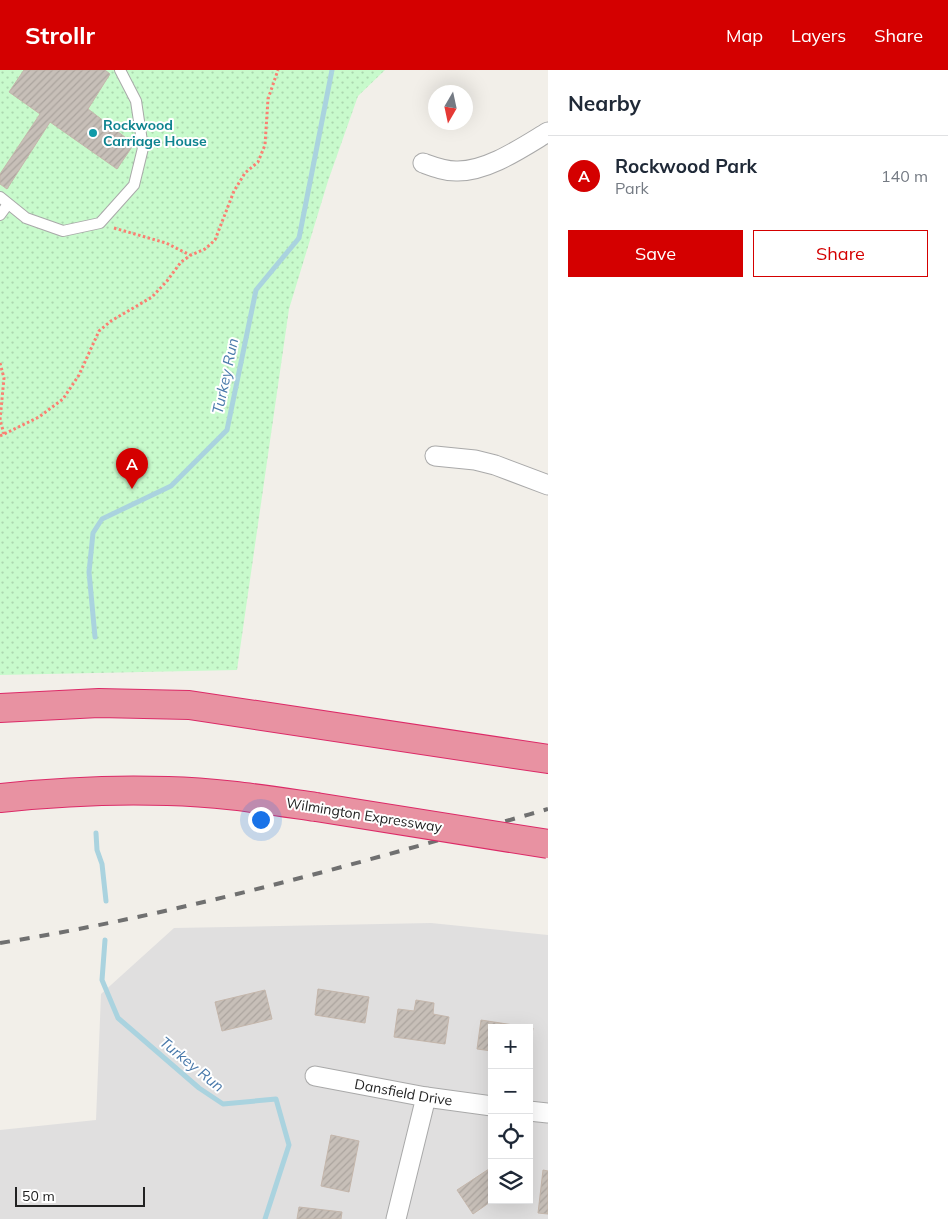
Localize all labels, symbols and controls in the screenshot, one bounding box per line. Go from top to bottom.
text: Strollr [25,20,95,50]
text: Map [726,24,763,47]
text: Layers [791,24,846,47]
text: Share [874,24,923,47]
north arrow [428,85,473,130]
text: Nearby [568,90,641,116]
place label: Rockwood Carriage House [103,116,207,150]
marker: Rockwood Carriage House [87,127,99,139]
text: Rockwood Park [615,154,757,178]
text: A [578,166,590,186]
text: 140 m [881,166,928,186]
text: Park [615,178,649,198]
button: Save [568,230,743,277]
button: Share [753,230,928,277]
water label: Turkey Run [208,336,242,416]
pin: A [116,448,148,489]
street label: Wilmington Expressway [285,794,444,836]
your location [248,807,274,833]
map controls [488,1024,533,1204]
button: + [488,1024,533,1069]
water label: Turkey Run [156,1032,228,1096]
button: − [488,1069,533,1114]
street label: Dansfield Drive [353,1075,454,1110]
button: locate [488,1114,533,1159]
button: layers [488,1159,533,1204]
scale bar [15,1184,145,1207]
text: 50 m [22,1187,55,1205]

